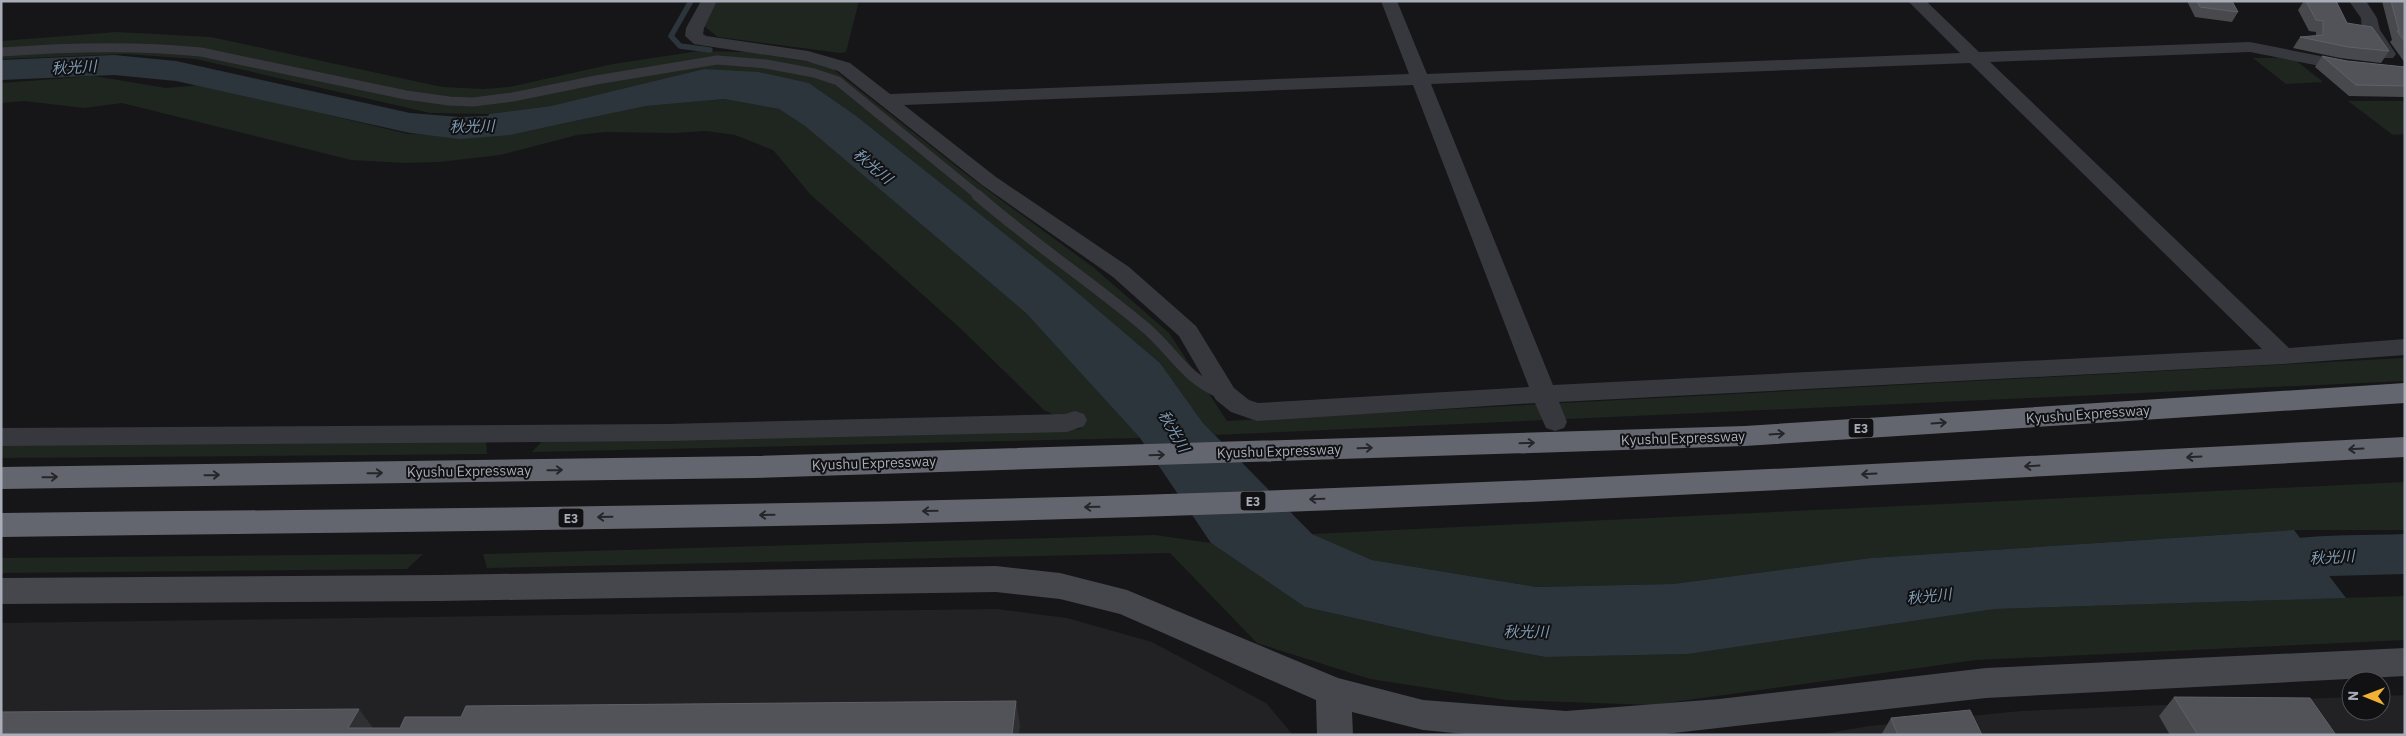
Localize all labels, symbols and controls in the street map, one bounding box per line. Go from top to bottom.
water label: 秋光川 [51,56,99,78]
water label: 秋光川 [449,116,497,136]
water label: 秋光川 [850,144,898,189]
street label: Kyushu Expressway [2025,401,2151,427]
water label: 秋光川 [1155,407,1194,457]
road number: E3 [1848,418,1874,438]
one-way arrow [1931,419,1947,428]
street label: Kyushu Expressway [1621,427,1745,449]
one-way arrow [1769,429,1785,438]
one-way arrow [1519,438,1535,448]
street label: Kyushu Expressway [1217,440,1341,462]
one-way arrow [1357,444,1373,453]
one-way arrow [2348,445,2364,454]
one-way arrow [1148,450,1164,460]
street label: Kyushu Expressway [812,452,936,474]
one-way arrow [2186,453,2202,462]
street label: Kyushu Expressway [407,461,531,481]
one-way arrow [2024,461,2040,470]
one-way arrow [546,465,563,475]
one-way arrow [367,468,383,477]
one-way arrow [204,470,220,480]
one-way arrow [1861,470,1877,479]
one-way arrow [42,473,58,482]
road number: E3 [1240,492,1266,511]
one-way arrow [1309,494,1325,503]
one-way arrow [1084,502,1100,511]
one-way arrow [922,506,938,516]
road number: E3 [558,508,584,528]
one-way arrow [760,510,776,520]
one-way arrow [597,512,614,522]
water label: 秋光川 [2309,546,2357,568]
water label: 秋光川 [1906,584,1954,608]
water label: 秋光川 [1503,622,1550,641]
north arrow [2341,671,2391,721]
text: N [2344,691,2362,701]

